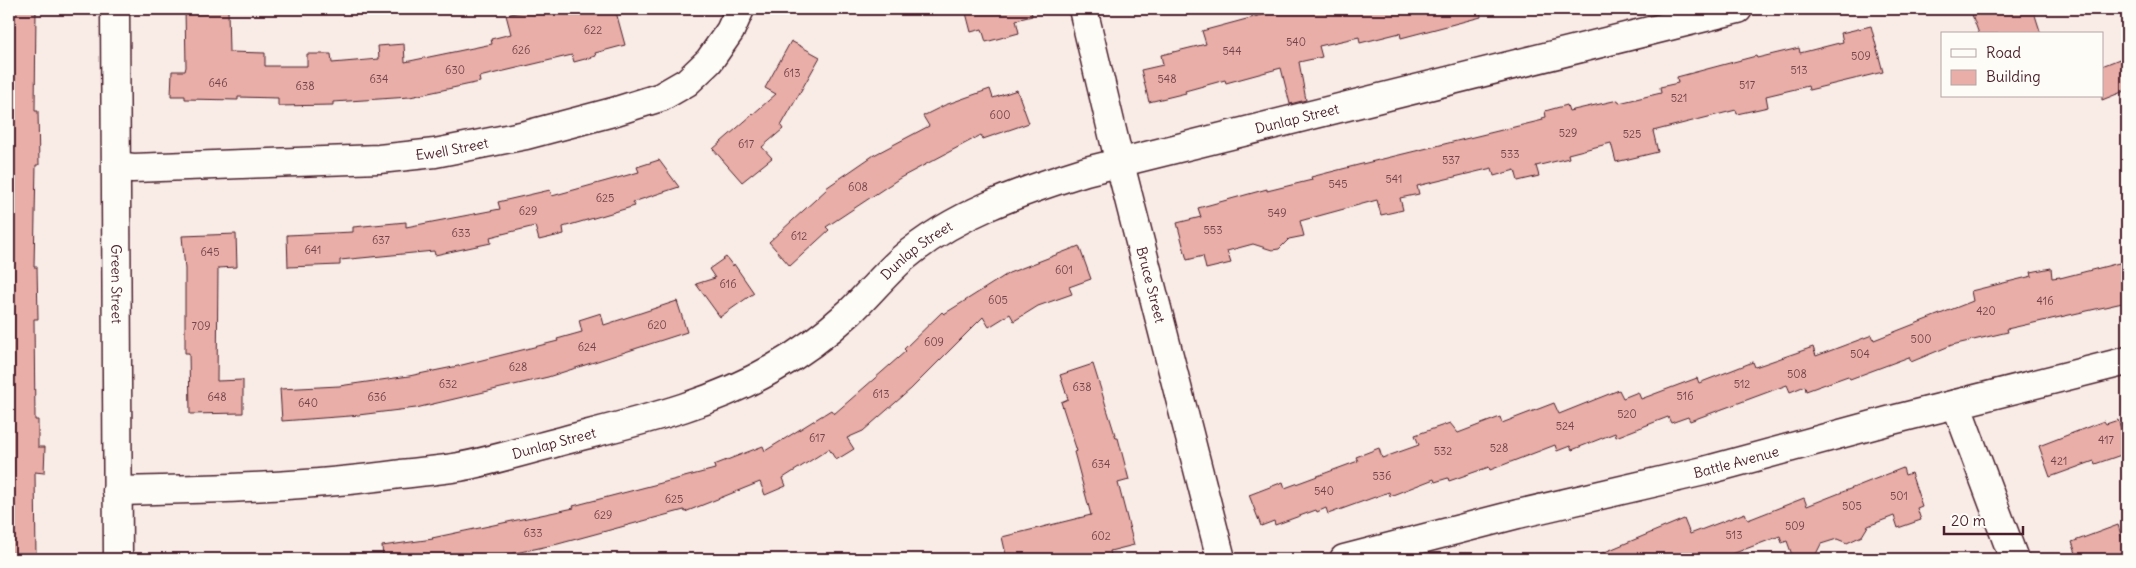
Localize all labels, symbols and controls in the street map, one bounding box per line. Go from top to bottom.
house number: 622 [584,23,602,37]
legend [1941,32,2104,98]
house number: 540 [1286,35,1306,49]
house number: 626 [512,43,530,57]
text: Road [1986,43,2021,62]
house number: 544 [1222,44,1242,58]
house number: 509 [1851,49,1871,63]
house number: 630 [445,63,465,77]
house number: 513 [1791,63,1807,77]
house number: 613 [784,66,800,80]
text: Building [1986,67,2041,86]
house number: 634 [370,72,388,86]
house number: 548 [1157,72,1177,86]
house number: 646 [208,76,228,90]
house number: 517 [1739,78,1756,92]
house number: 638 [296,79,314,93]
house number: 521 [1671,91,1687,105]
street label: Dunlap Street [1253,99,1341,138]
house number: 600 [990,108,1010,122]
house number: 529 [1559,126,1577,140]
house number: 525 [1623,127,1641,141]
street label: Ewell Street [415,134,490,164]
house number: 617 [738,137,755,151]
house number: 533 [1501,147,1519,161]
house number: 537 [1442,153,1461,167]
house number: 541 [1386,172,1402,186]
house number: 545 [1328,177,1348,191]
house number: 608 [848,180,868,194]
house number: 625 [596,191,614,205]
house number: 629 [519,204,537,218]
house number: 549 [1267,206,1287,220]
street label: Dunlap Street [877,217,956,284]
house number: 553 [1204,223,1222,237]
house number: 633 [452,226,470,240]
house number: 612 [791,229,807,243]
house number: 637 [372,233,391,247]
house number: 641 [305,243,321,257]
street label: Green Street [107,244,126,324]
house number: 645 [200,245,220,259]
street label: Bruce Street [1132,245,1169,325]
house number: 601 [1055,263,1073,277]
house number: 616 [719,277,737,291]
house number: 605 [988,293,1008,307]
house number: 416 [2037,294,2053,308]
house number: 420 [1976,304,1996,318]
house number: 620 [647,318,667,332]
house number: 709 [192,319,210,333]
house number: 500 [1911,332,1931,346]
house number: 609 [924,335,944,349]
house number: 624 [578,340,596,354]
house number: 504 [1850,347,1870,361]
house number: 628 [509,360,527,374]
house number: 508 [1787,367,1807,381]
house number: 632 [439,377,457,391]
house number: 512 [1734,377,1750,391]
house number: 638 [1073,380,1091,394]
house number: 613 [873,387,889,401]
house number: 516 [1676,389,1694,403]
house number: 648 [207,390,227,404]
house number: 636 [368,390,386,404]
house number: 640 [298,396,318,410]
house number: 520 [1617,407,1637,421]
house number: 524 [1556,419,1574,433]
street label: Dunlap Street [510,424,598,463]
house number: 617 [809,431,826,445]
house number: 417 [2098,433,2115,447]
house number: 528 [1490,441,1508,455]
street label: Battle Avenue [1692,442,1781,482]
house number: 532 [1434,444,1452,458]
house number: 421 [2051,454,2067,468]
house number: 634 [1092,457,1110,471]
house number: 536 [1373,469,1391,483]
house number: 540 [1314,484,1334,498]
house number: 501 [1890,489,1908,503]
house number: 625 [665,492,683,506]
house number: 505 [1842,499,1862,513]
scale bar [1944,503,2022,535]
house number: 629 [594,508,612,522]
text: 20 m [1951,511,1986,530]
house number: 509 [1785,519,1805,533]
house number: 633 [524,526,542,540]
house number: 513 [1726,528,1742,542]
house number: 602 [1091,529,1111,543]

